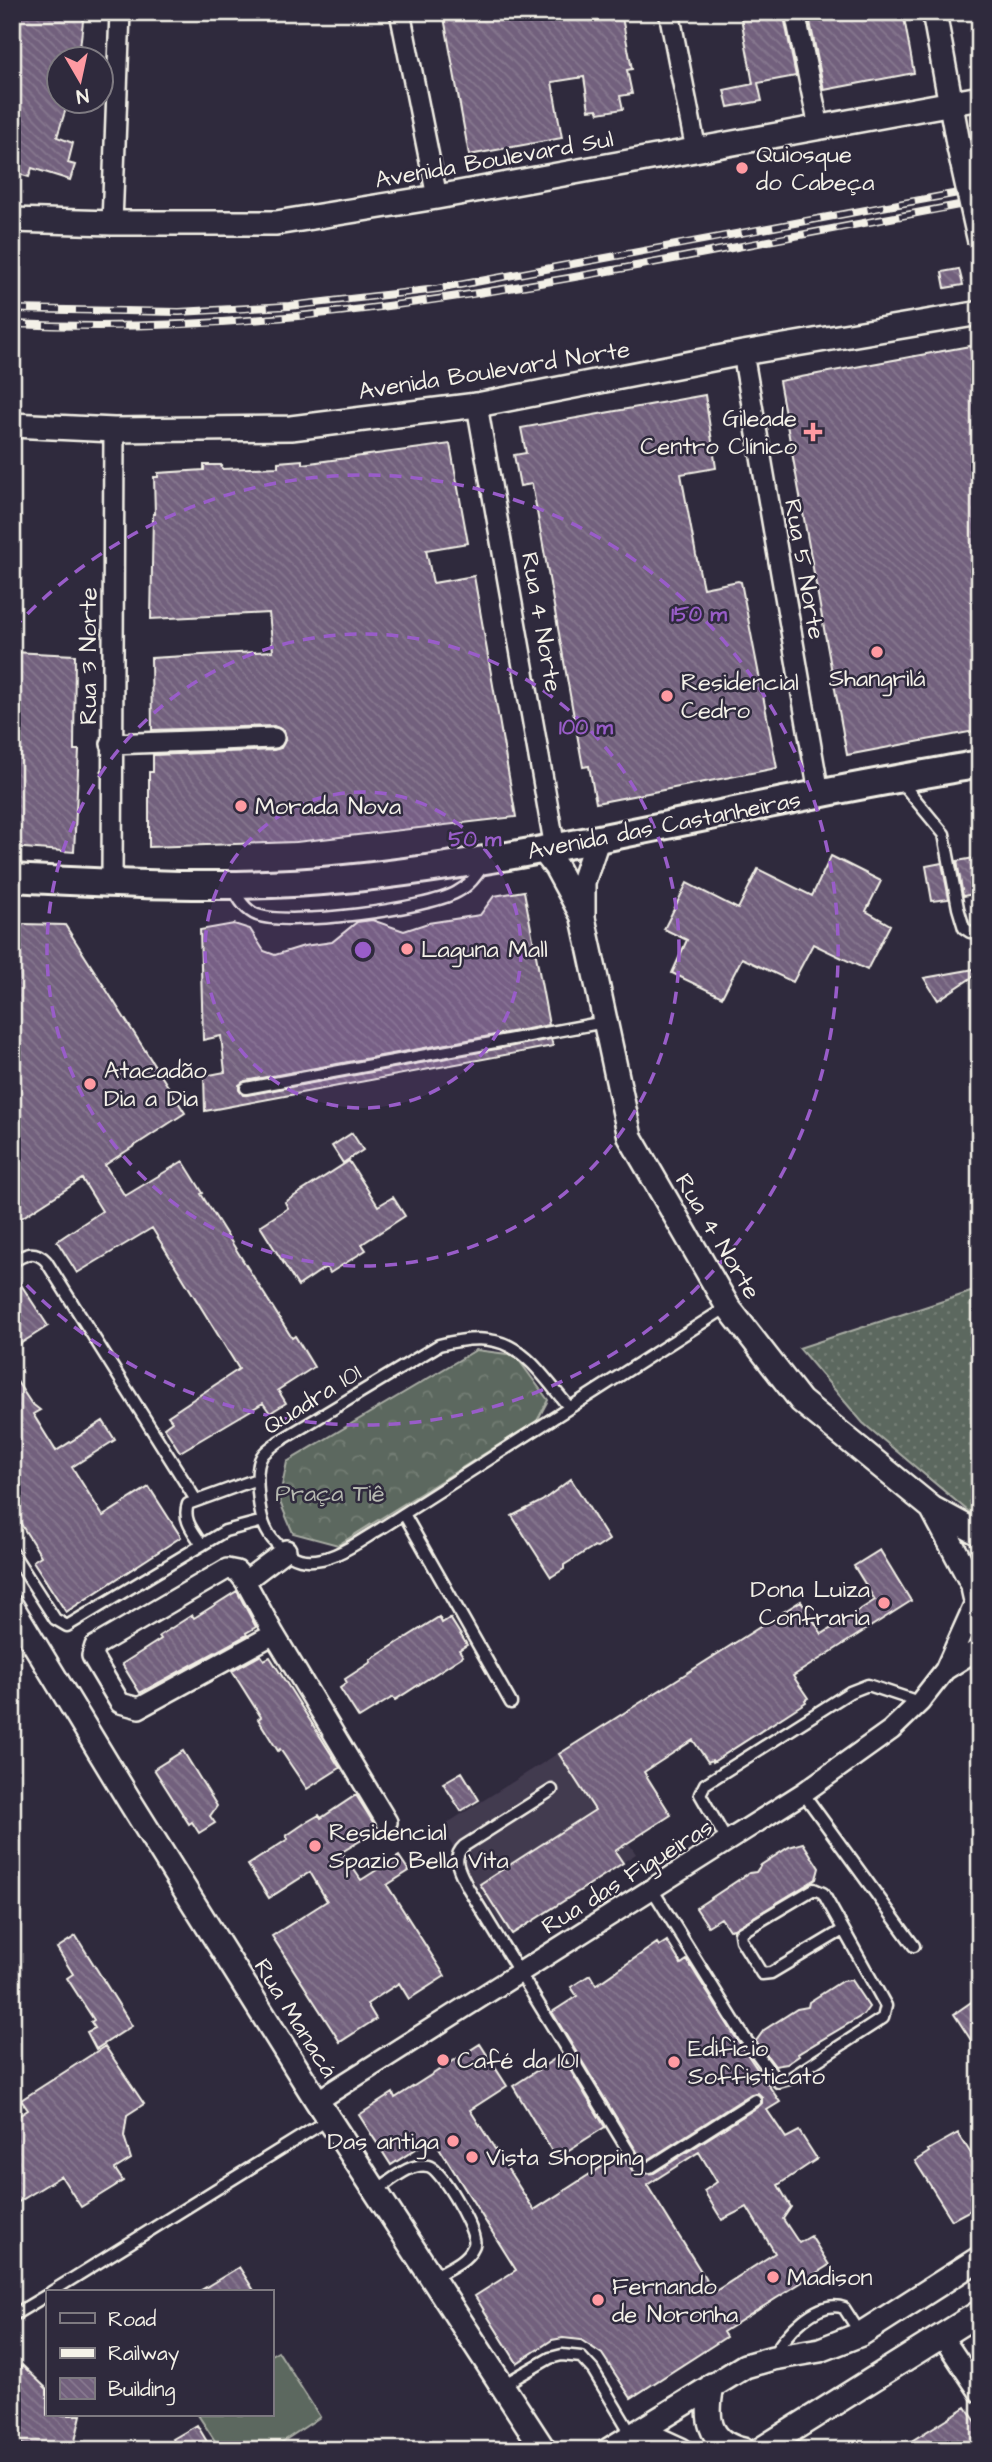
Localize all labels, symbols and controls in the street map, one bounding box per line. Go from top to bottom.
north arrow [46,46,116,116]
text: N [74,81,90,110]
street label: Avenida Boulevard Sul [372,122,616,198]
place label: Quiosque do Cabeça [756,138,874,200]
marker: Quiosque do Cabeça [734,160,750,176]
street label: Avenida Boulevard Norte [356,333,632,409]
place label: Gileade Centro Clínico [640,402,798,464]
marker: Gileade Centro Clínico [803,422,823,442]
street label: Rua 5 Norte [775,496,833,642]
street label: Rua 4 Norte [512,550,570,695]
street label: Rua 3 Norte [72,587,106,725]
text: 150 m [671,600,727,629]
marker: Shangrilá [869,644,885,660]
place label: Shangrilá [829,662,925,697]
place label: Residencial Cedro [681,666,799,728]
marker: Residencial Cedro [659,688,675,704]
text: 100 m [559,713,614,742]
street label: Avenida das Castanheiras [525,783,804,869]
place label: Morada Nova [255,790,401,824]
marker: Morada Nova [233,798,249,814]
text: 50 m [449,825,502,854]
place label: Laguna Mall [421,933,548,968]
centre of rings [351,938,375,962]
marker: Laguna Mall [399,941,415,957]
place label: Atacadão Dia a Dia [104,1054,207,1116]
marker: Atacadão Dia a Dia [82,1076,98,1092]
street label: Rua 4 Norte [666,1167,768,1306]
street label: Quadra 101 [257,1356,368,1443]
park label: Praça Tiê [275,1477,385,1511]
place label: Dona Luiza Confraria [751,1573,870,1635]
marker: Dona Luiza Confraria [876,1595,892,1611]
street label: Rua das Figueiras [535,1810,720,1944]
place label: Residencial Spazio Bella Vita [329,1816,509,1878]
marker: Residencial Spazio Bella Vita [307,1838,323,1854]
street label: Rua Manacá [245,1952,345,2085]
place label: Edificio Soffisticato [688,2032,826,2094]
place label: Café da 101 [457,2044,578,2078]
marker: Café da 101 [435,2052,451,2068]
marker: Edificio Soffisticato [666,2054,682,2070]
place label: Das antiga [327,2125,439,2160]
marker: Das antiga [445,2133,461,2149]
place label: Vista Shopping [486,2141,644,2176]
marker: Vista Shopping [464,2149,480,2165]
place label: Madison [787,2261,873,2295]
marker: Madison [765,2269,781,2285]
place label: Fernando de Noronha [612,2270,738,2332]
legend [46,2290,273,2416]
marker: Fernando de Noronha [590,2292,606,2308]
text: Road [108,2305,156,2334]
text: Railway [108,2339,180,2370]
text: Building [108,2375,176,2406]

